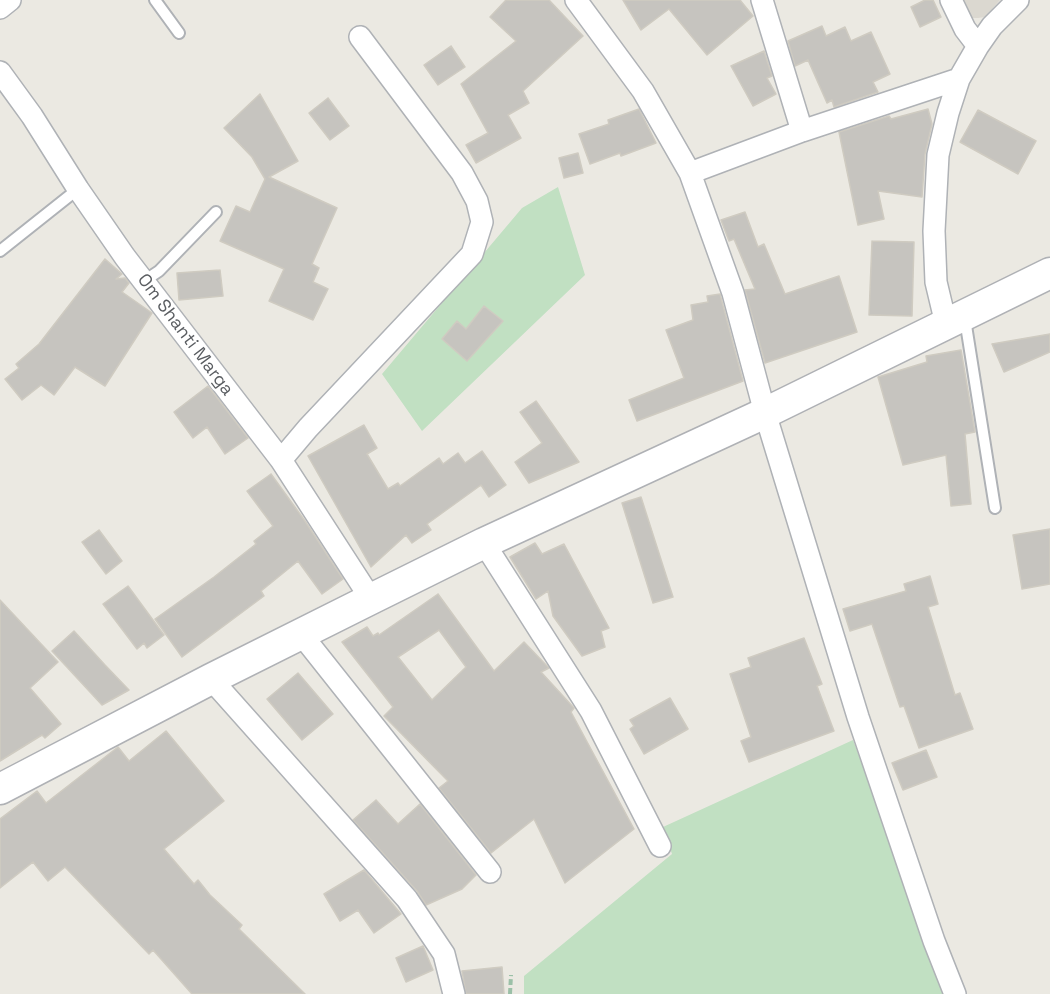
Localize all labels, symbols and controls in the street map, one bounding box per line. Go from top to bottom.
street label: Om Shanti Marga [132,270,238,400]

